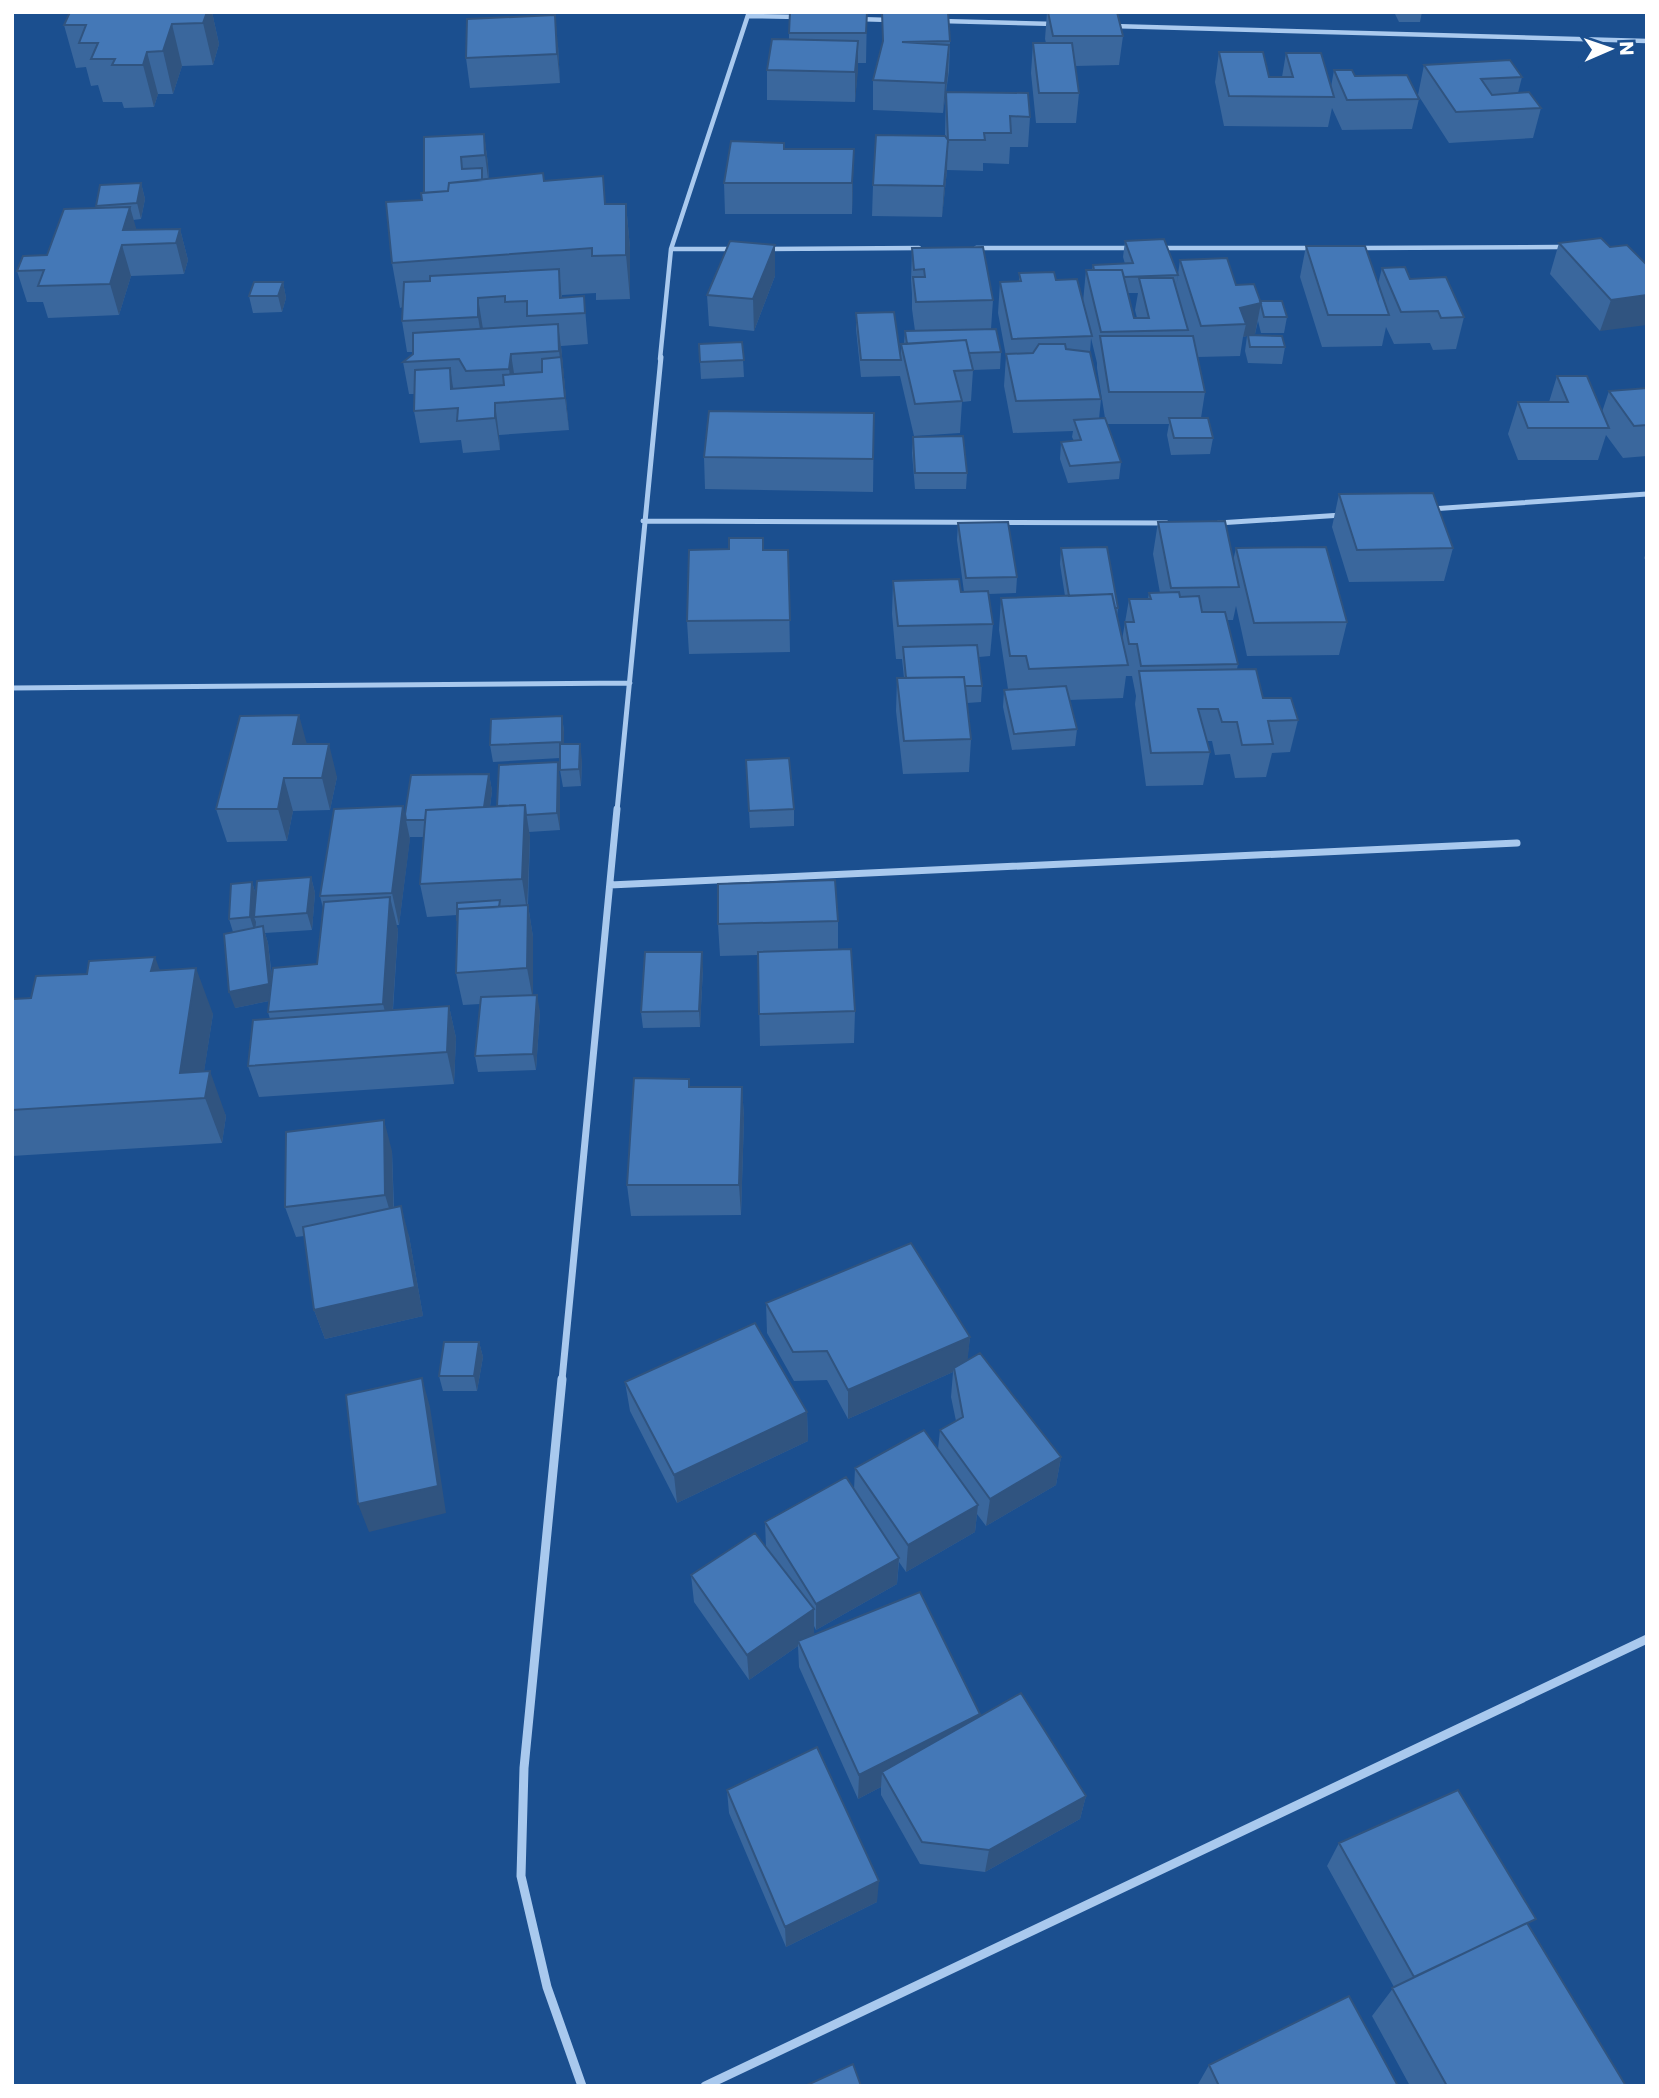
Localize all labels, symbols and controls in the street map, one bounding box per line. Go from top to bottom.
north arrow [1575,14,1645,84]
text: N [1613,41,1640,56]

